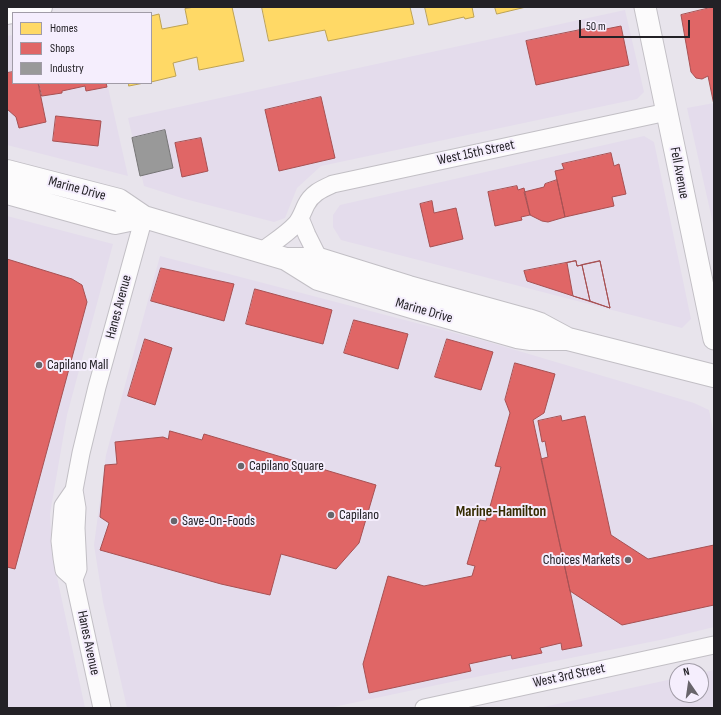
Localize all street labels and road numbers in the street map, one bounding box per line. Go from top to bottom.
street label: West 15th Street [436,137,516,169]
street label: Fell Avenue [666,146,692,200]
street label: Marine Drive [47,173,107,205]
street label: Hanes Avenue [102,273,136,341]
street label: Marine Drive [394,295,454,327]
street label: Hanes Avenue [73,609,103,677]
street label: West 3rd Street [531,660,607,692]

